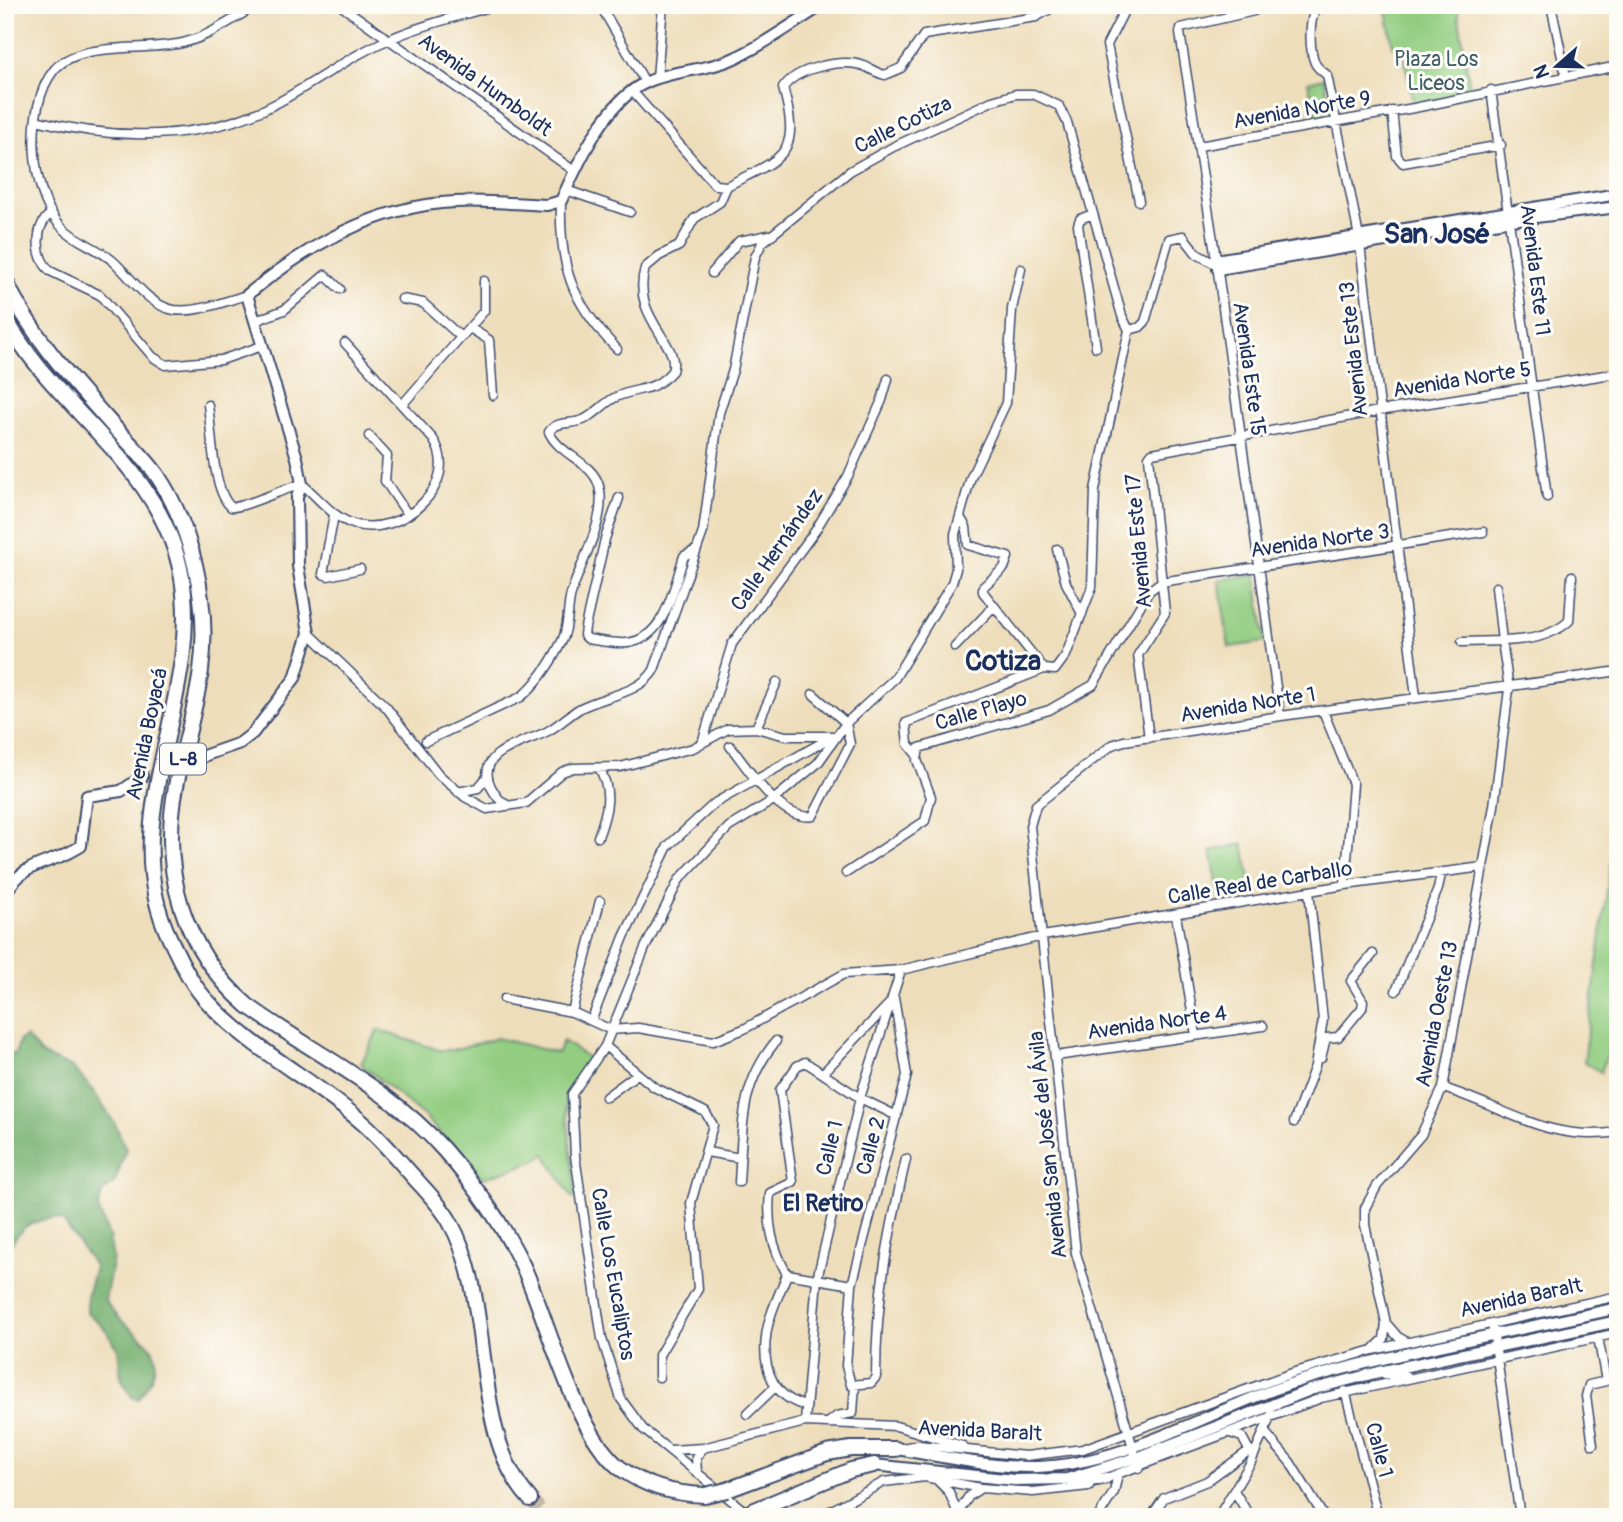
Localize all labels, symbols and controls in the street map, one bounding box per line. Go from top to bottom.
street label: Avenida Humboldt [413,27,558,143]
north arrow [1522,32,1592,102]
park label: Plaza Los Liceos [1394,46,1479,97]
text: N [1528,61,1555,82]
street label: Avenida Norte 9 [1231,85,1373,135]
street label: Calle Cotiza [850,90,956,160]
street label: Avenida Este 11 [1514,203,1556,337]
district label: San José [1384,217,1490,252]
street label: Avenida Este 13 [1333,280,1375,418]
street label: Avenida Este 15 [1226,300,1272,438]
street label: Avenida Norte 5 [1391,356,1533,404]
street label: Avenida Este 17 [1120,473,1158,609]
street label: Calle Hernández [725,484,829,616]
street label: Avenida Norte 3 [1249,518,1391,564]
district label: Cotiza [965,644,1041,679]
street label: Avenida Boyacá [120,665,174,803]
street label: Avenida Norte 1 [1178,681,1318,729]
street label: Calle Playo [932,685,1030,737]
road number: L-8 [160,744,206,774]
street label: Calle Real de Carballo [1166,855,1354,911]
street label: Avenida Oeste 13 [1410,939,1464,1089]
street label: Avenida Norte 4 [1086,1000,1228,1046]
street label: Avenida San José del Ávila [1023,1030,1073,1260]
street label: Calle 2 [850,1114,892,1178]
street label: Calle 1 [810,1118,850,1178]
street label: Calle Los Eucaliptos [585,1186,642,1363]
district label: El Retiro [783,1189,864,1218]
street label: Avenida Baralt [1457,1272,1585,1324]
street label: Avenida Baralt [917,1414,1043,1448]
street label: Calle 1 [1359,1420,1399,1480]

